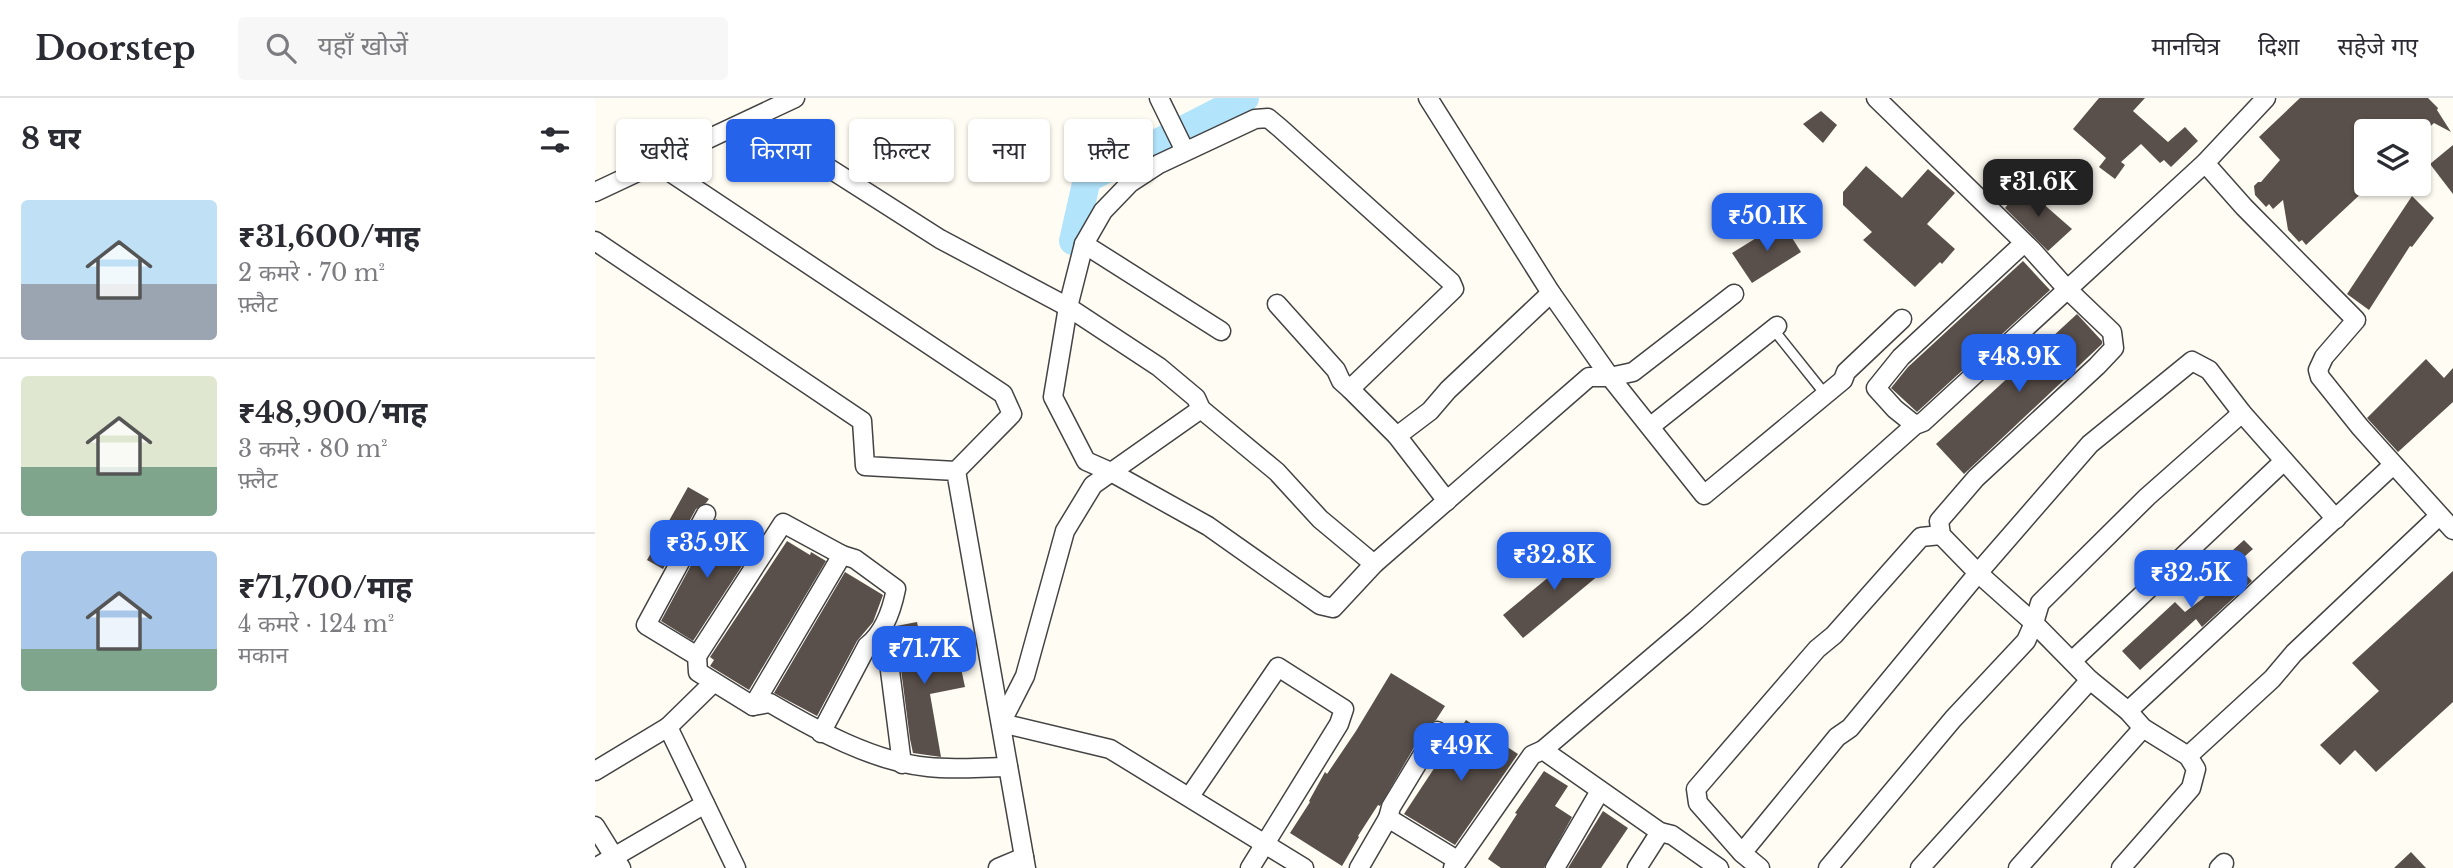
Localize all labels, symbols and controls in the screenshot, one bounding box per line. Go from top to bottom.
search box [238,17,728,80]
text: Doorstep [35,28,196,69]
icon: search [262,29,300,67]
text: यहाँ खोजें [318,30,408,62]
text: मानचित्र [2151,32,2220,61]
text: दिशा [2258,32,2300,61]
text: सहेजे गए [2338,32,2418,61]
chip: खरीदें [616,119,712,182]
chip: किराया [726,119,835,182]
chip: फ़िल्टर [849,119,954,182]
chip: नया [968,119,1050,182]
chip: फ़्लैट [1064,119,1153,182]
map controls [2354,119,2431,196]
button: layers [2354,119,2431,196]
text: 8 घर [21,120,81,157]
icon: filters [536,121,574,159]
pin: ₹31.6K [1981,159,2095,219]
text: ₹31.6K [1999,168,2077,196]
pin: ₹50.1K [1710,194,1824,253]
text: ₹50.1K [1728,202,1806,230]
text: ₹31,600/माह [238,218,420,255]
icon: home [77,228,161,312]
text: 2 कमरे · 70 m² [238,259,385,287]
text: फ़्लैट [238,290,278,318]
pin: ₹48.9K [1962,334,2076,394]
text: ₹48.9K [1977,343,2061,371]
text: ₹48,900/माह [238,394,427,431]
icon: home [77,404,161,488]
text: 3 कमरे · 80 m² [238,435,388,463]
text: फ़्लैट [238,466,278,494]
pin: ₹35.9K [650,520,764,580]
text: ₹35.9K [666,529,748,557]
pin: ₹32.8K [1497,532,1611,592]
text: ₹32.8K [1513,541,1595,569]
pin: ₹32.5K [2134,550,2248,610]
text: ₹32.5K [2150,559,2232,587]
text: ₹71,700/माह [238,569,412,606]
icon: home [77,579,161,663]
text: 4 कमरे · 124 m² [238,610,394,638]
pin: ₹71.7K [867,626,981,686]
text: ₹71.7K [888,635,960,663]
text: मकान [238,641,288,669]
pin: ₹49K [1420,724,1502,783]
text: ₹49K [1430,732,1492,760]

